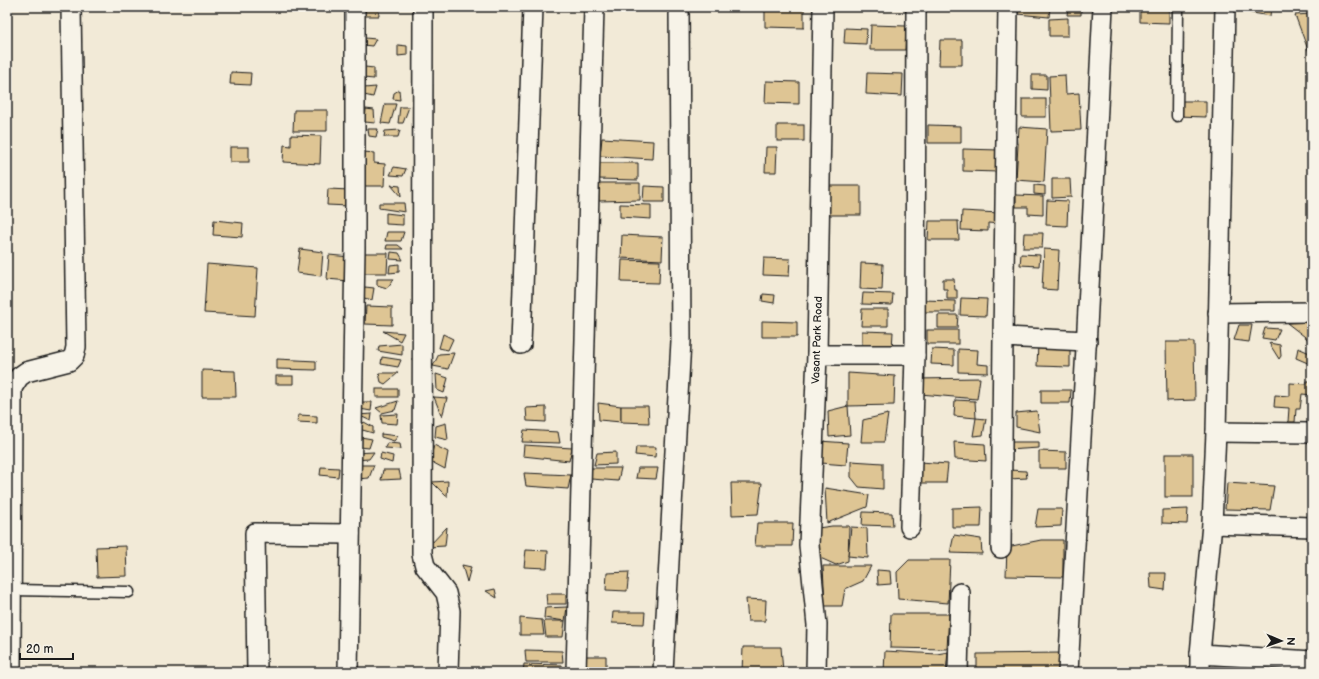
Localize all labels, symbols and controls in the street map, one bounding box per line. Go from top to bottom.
street label: Vasant Park Road [809,296,825,384]
north arrow [1261,621,1301,661]
scale bar [20,635,73,661]
text: N [1284,637,1297,646]
text: 20 m [26,642,53,657]

